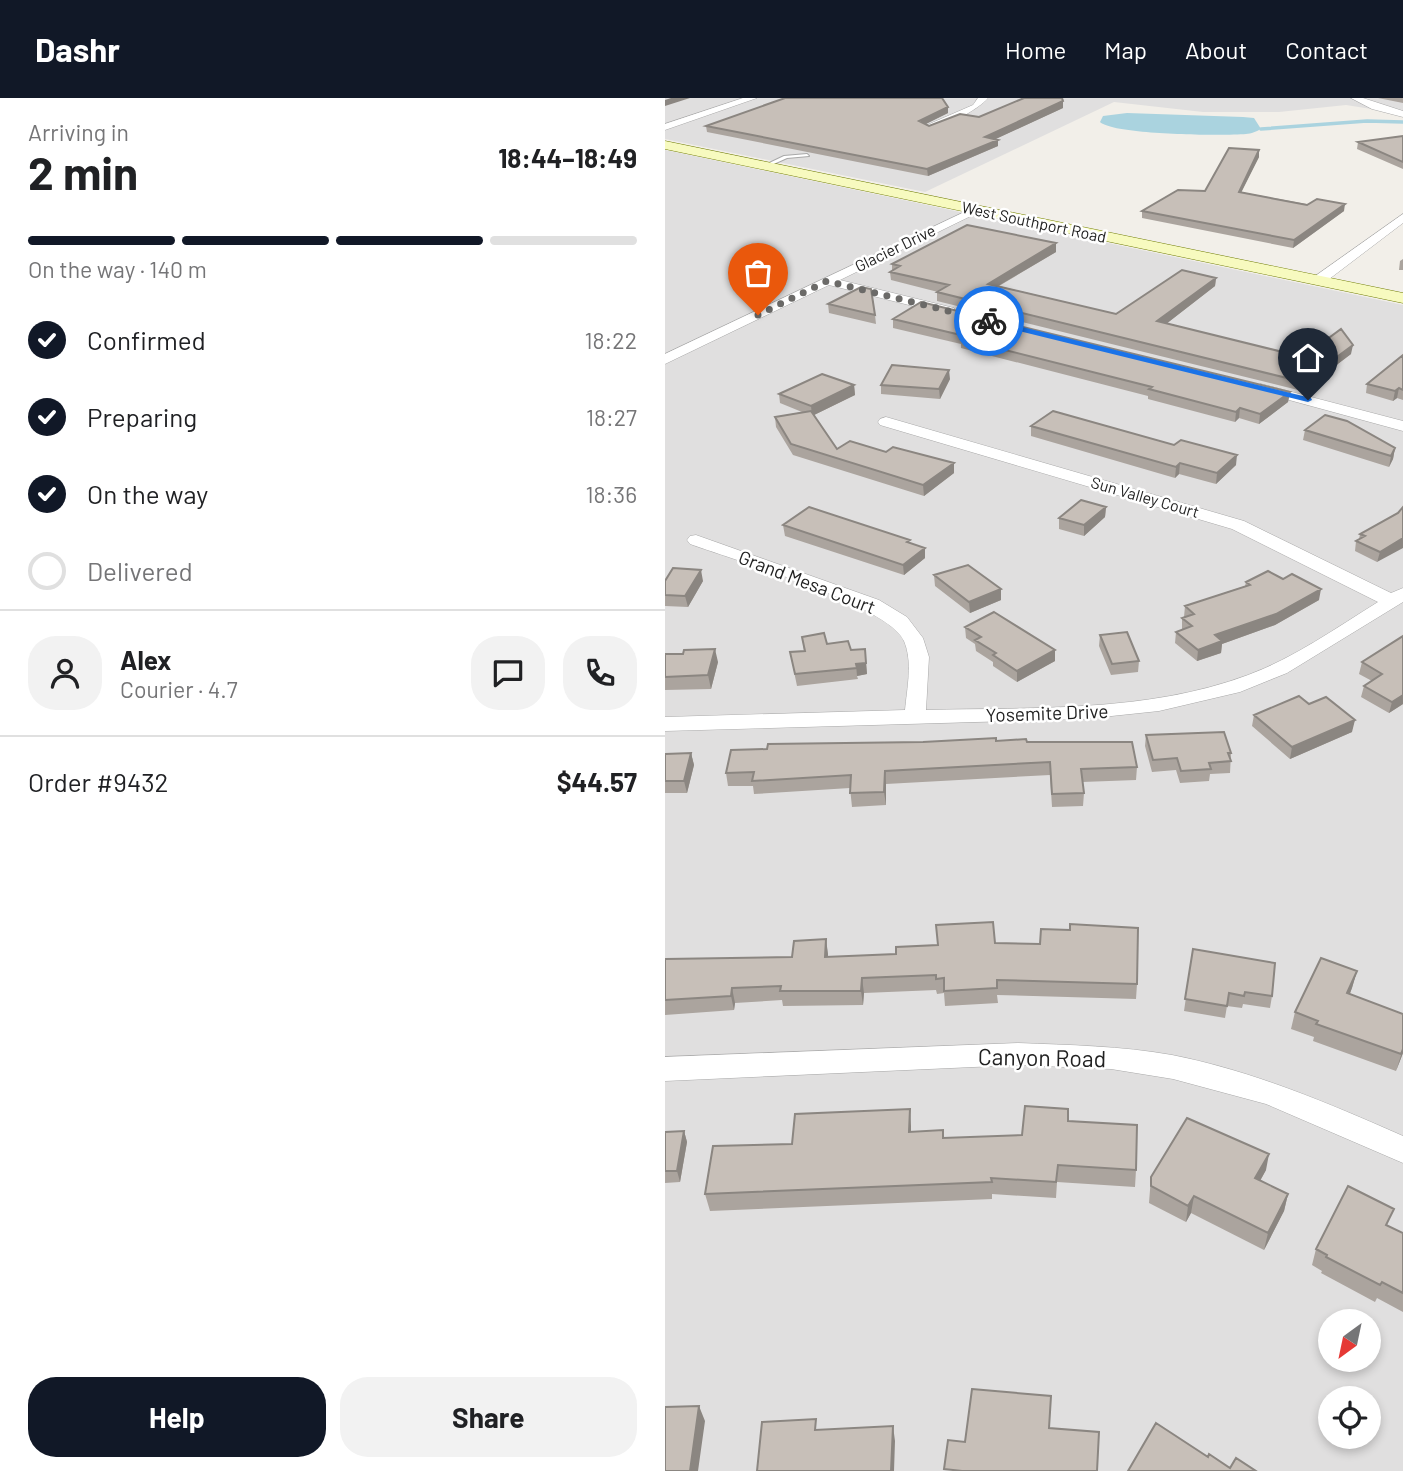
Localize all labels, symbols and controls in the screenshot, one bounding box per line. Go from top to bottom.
text: Dashr [35,29,120,69]
text: Home [1005,35,1066,64]
text: Map [1104,35,1147,64]
text: About [1185,35,1247,64]
text: Contact [1285,35,1368,64]
text: Arriving in [28,118,129,146]
text: 18:44–18:49 [498,142,637,173]
text: 2 min [28,144,138,199]
street label: West Southport Road [960,197,1108,246]
street label: Glacier Drive [851,220,938,275]
pin [728,243,788,315]
icon: bag [739,254,777,292]
text: On the way · 140 m [28,255,207,283]
courier [954,286,1024,356]
icon: bike [970,302,1008,340]
icon: check [28,321,66,359]
text: Confirmed [87,324,206,355]
text: 18:22 [585,326,637,354]
pin [1278,328,1338,400]
icon: home [1289,339,1327,377]
icon: check [28,398,66,436]
text: Preparing [87,401,197,432]
text: 18:27 [586,403,637,431]
street label: Sun Valley Court [1089,472,1201,521]
icon: check [28,475,66,513]
text: On the way [87,478,208,509]
text: 18:36 [585,480,637,508]
street label: Grand Mesa Court [735,545,879,618]
text: Delivered [87,555,193,586]
button: person [28,636,102,710]
button: chat [471,636,545,710]
button: phone [563,636,637,710]
text: Alex [120,644,171,675]
text: Courier · 4.7 [120,675,238,703]
street label: Yosemite Drive [985,699,1109,726]
text: Order #9432 [28,766,169,797]
text: $44.57 [557,766,637,797]
street label: Canyon Road [978,1042,1106,1072]
north arrow [1318,1309,1381,1372]
map controls [1318,1309,1381,1449]
button: Help [28,1377,326,1457]
button: Share [340,1377,637,1457]
button: locate [1318,1386,1381,1449]

